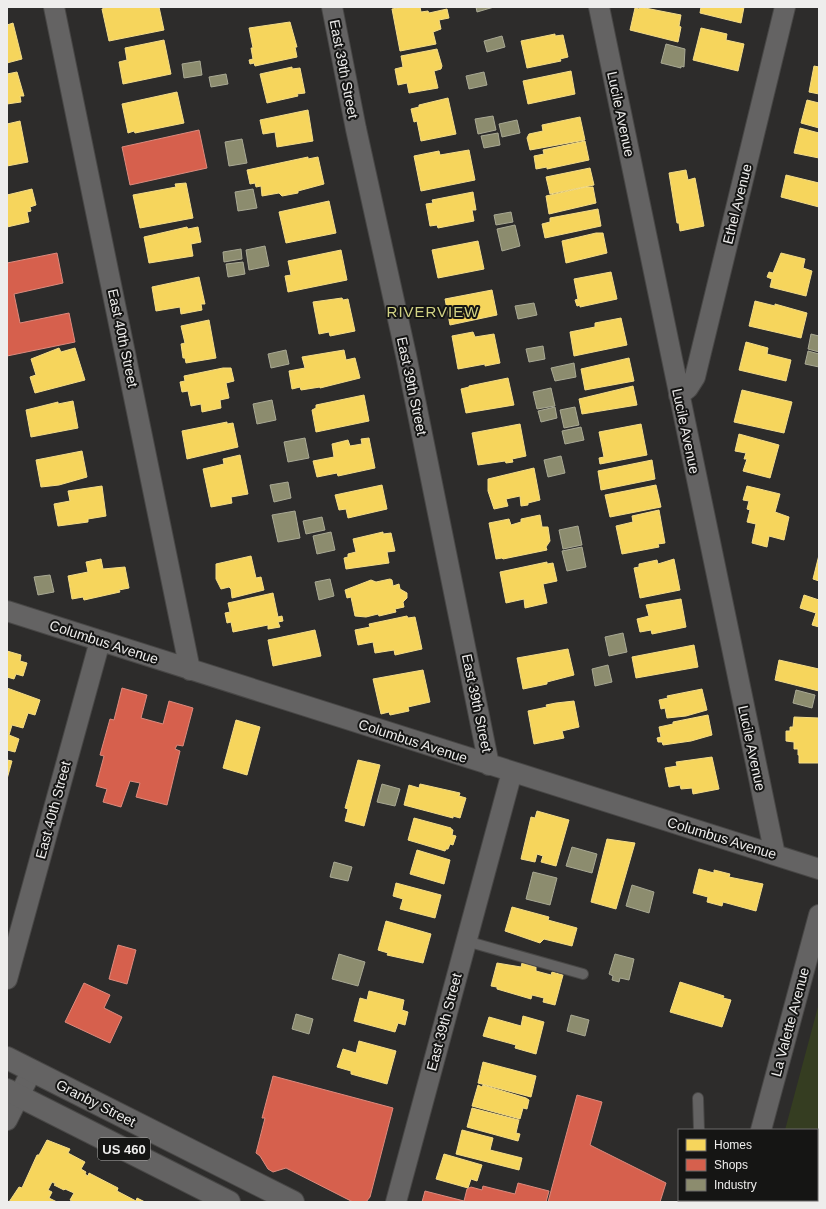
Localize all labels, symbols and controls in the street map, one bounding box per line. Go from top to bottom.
street label: East 39th Street [327,18,361,120]
street label: Lucile Avenue [604,70,638,158]
street label: Ethel Avenue [719,162,755,246]
street label: East 40th Street [105,287,141,389]
district label: RIVERVIEW [387,303,479,320]
street label: East 39th Street [394,335,430,437]
street label: Lucile Avenue [669,387,703,475]
street label: Columbus Avenue [48,617,161,667]
street label: East 39th Street [459,652,495,754]
street label: Lucile Avenue [735,704,769,792]
street label: Columbus Avenue [357,716,470,766]
street label: East 40th Street [32,759,74,861]
street label: Columbus Avenue [665,814,779,862]
street label: La Valette Avenue [768,965,812,1078]
street label: East 39th Street [423,971,465,1073]
street label: Granby Street [54,1076,139,1130]
legend [678,1129,818,1201]
road number: US 460 [98,1138,150,1160]
text: Homes [714,1138,752,1152]
text: Shops [714,1158,748,1172]
text: Industry [714,1178,757,1192]

